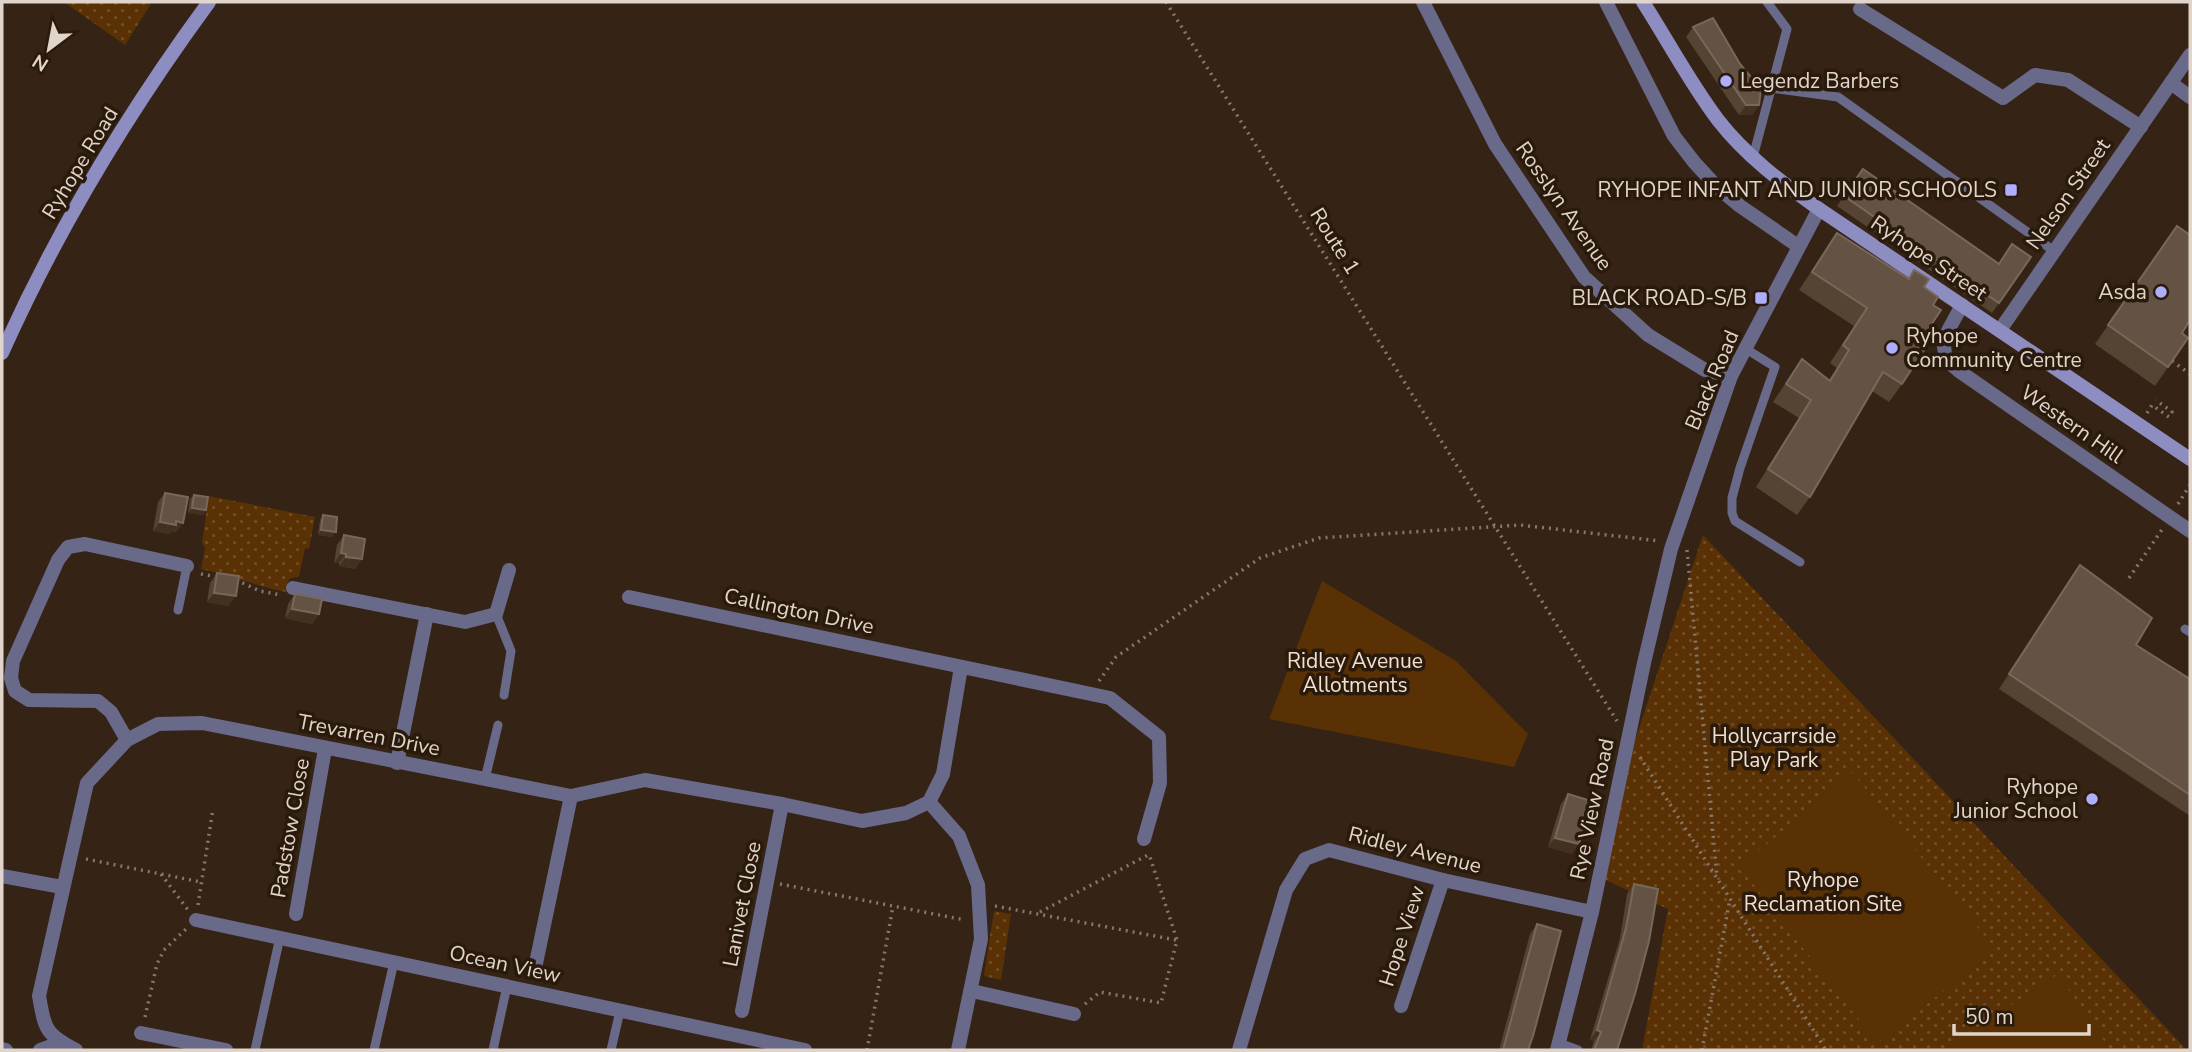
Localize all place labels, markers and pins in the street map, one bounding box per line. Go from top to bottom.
place label: Legendz Barbers [1740,67,1899,95]
marker: Legendz Barbers [1718,73,1734,89]
place label: RYHOPE INFANT AND JUNIOR SCHOOLS [1598,176,1997,204]
marker: RYHOPE INFANT AND JUNIOR SCHOOLS [2003,182,2019,198]
place label: Asda [2098,278,2147,306]
place label: BLACK ROAD-S/B [1572,284,1747,312]
marker: Asda [2153,284,2169,300]
marker: BLACK ROAD-S/B [1753,290,1769,306]
place label: Ryhope Community Centre [1906,322,2082,374]
marker: Ryhope Community Centre [1884,340,1900,356]
place label: Ryhope Junior School [1953,773,2079,825]
marker: Ryhope Junior School [2084,791,2100,807]

